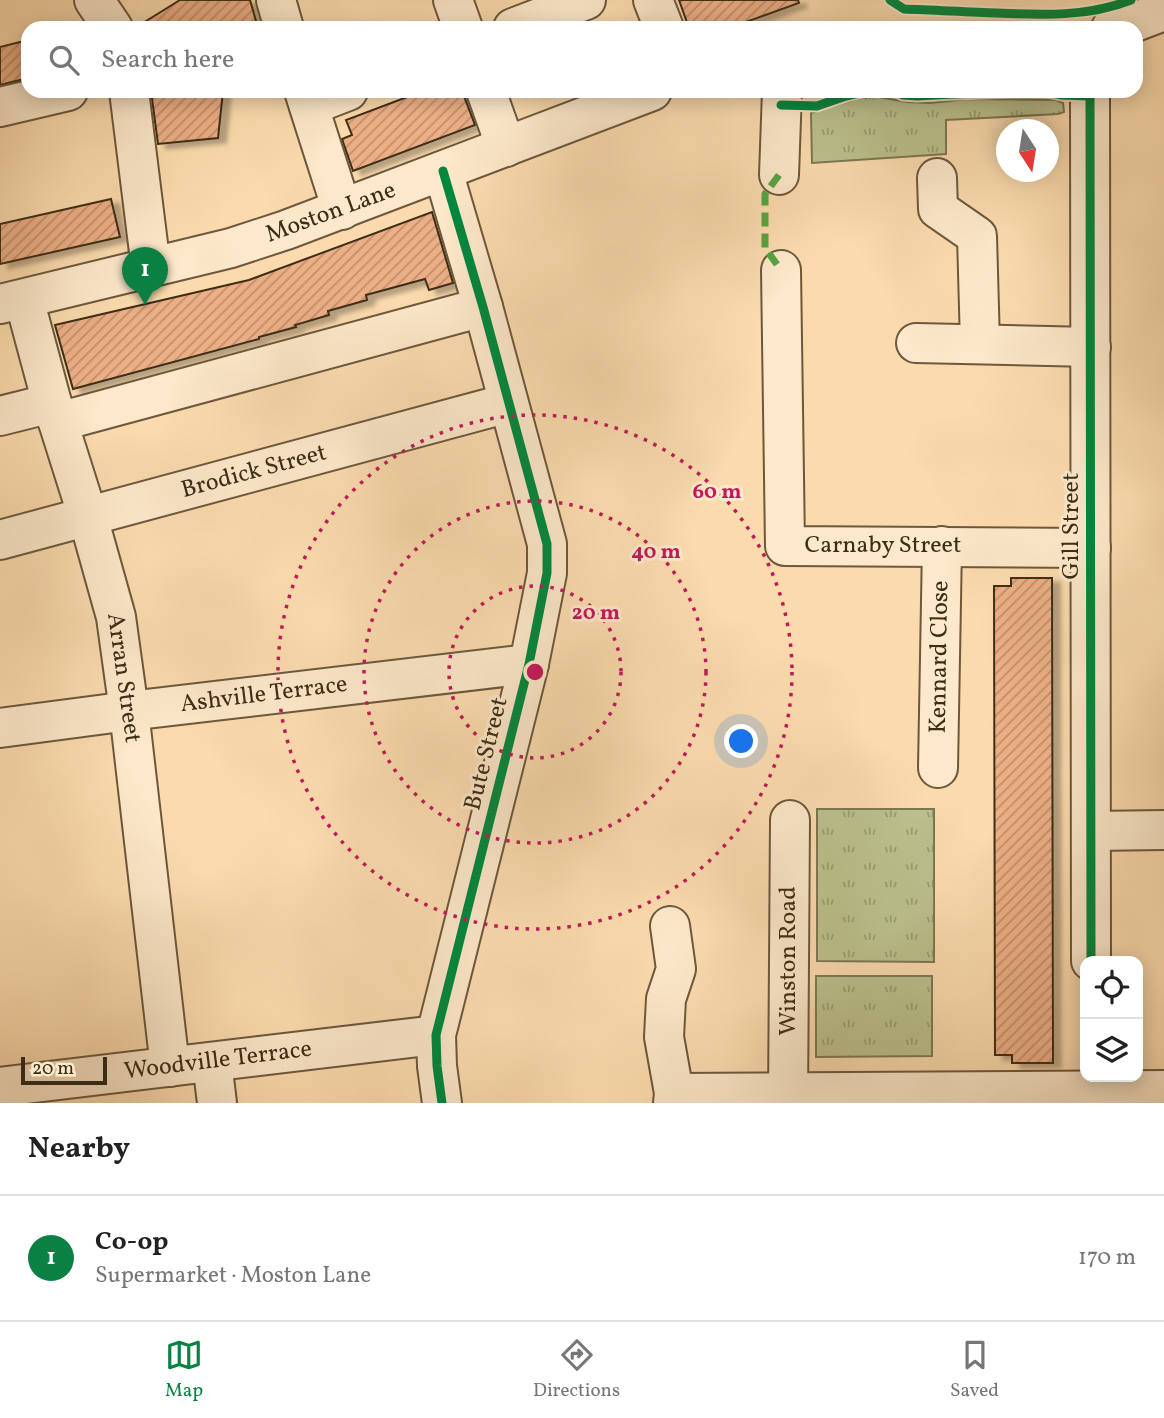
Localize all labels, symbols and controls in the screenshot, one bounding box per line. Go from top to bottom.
search box [21,21,1143,98]
icon: search [45,41,83,79]
text: Search here [101,42,234,78]
north arrow [996,119,1059,182]
street label: Moston Lane [261,174,401,252]
pin: 1 [122,247,168,305]
street label: Brodick Street [177,436,331,508]
street label: Gill Street [1055,473,1089,579]
text: 60 m [693,478,741,507]
street label: Carnaby Street [805,529,961,563]
text: 40 m [631,538,681,567]
street label: Kennard Close [922,580,958,734]
text: 20 m [572,599,620,628]
street label: Arran Street [97,611,149,745]
centre of rings [523,660,547,684]
street label: Ashville Terrace [178,668,350,722]
street label: Bute Street [457,694,517,814]
your location [724,724,758,758]
street label: Winston Road [772,886,806,1036]
map controls [1080,956,1143,1082]
button: locate [1080,956,1143,1019]
button: layers [1080,1019,1143,1082]
street label: Woodville Terrace [122,1033,314,1089]
scale bar [21,1054,107,1086]
text: 20 m [32,1056,74,1082]
text: Nearby [28,1128,130,1170]
text: Co-op [95,1224,169,1260]
text: 1 [46,1242,56,1274]
text: 170 m [1078,1242,1136,1274]
text: Supermarket · Moston Lane [95,1260,371,1292]
tab: Map [165,1336,203,1404]
tab: Directions [533,1336,620,1404]
tab: Saved [950,1336,999,1404]

